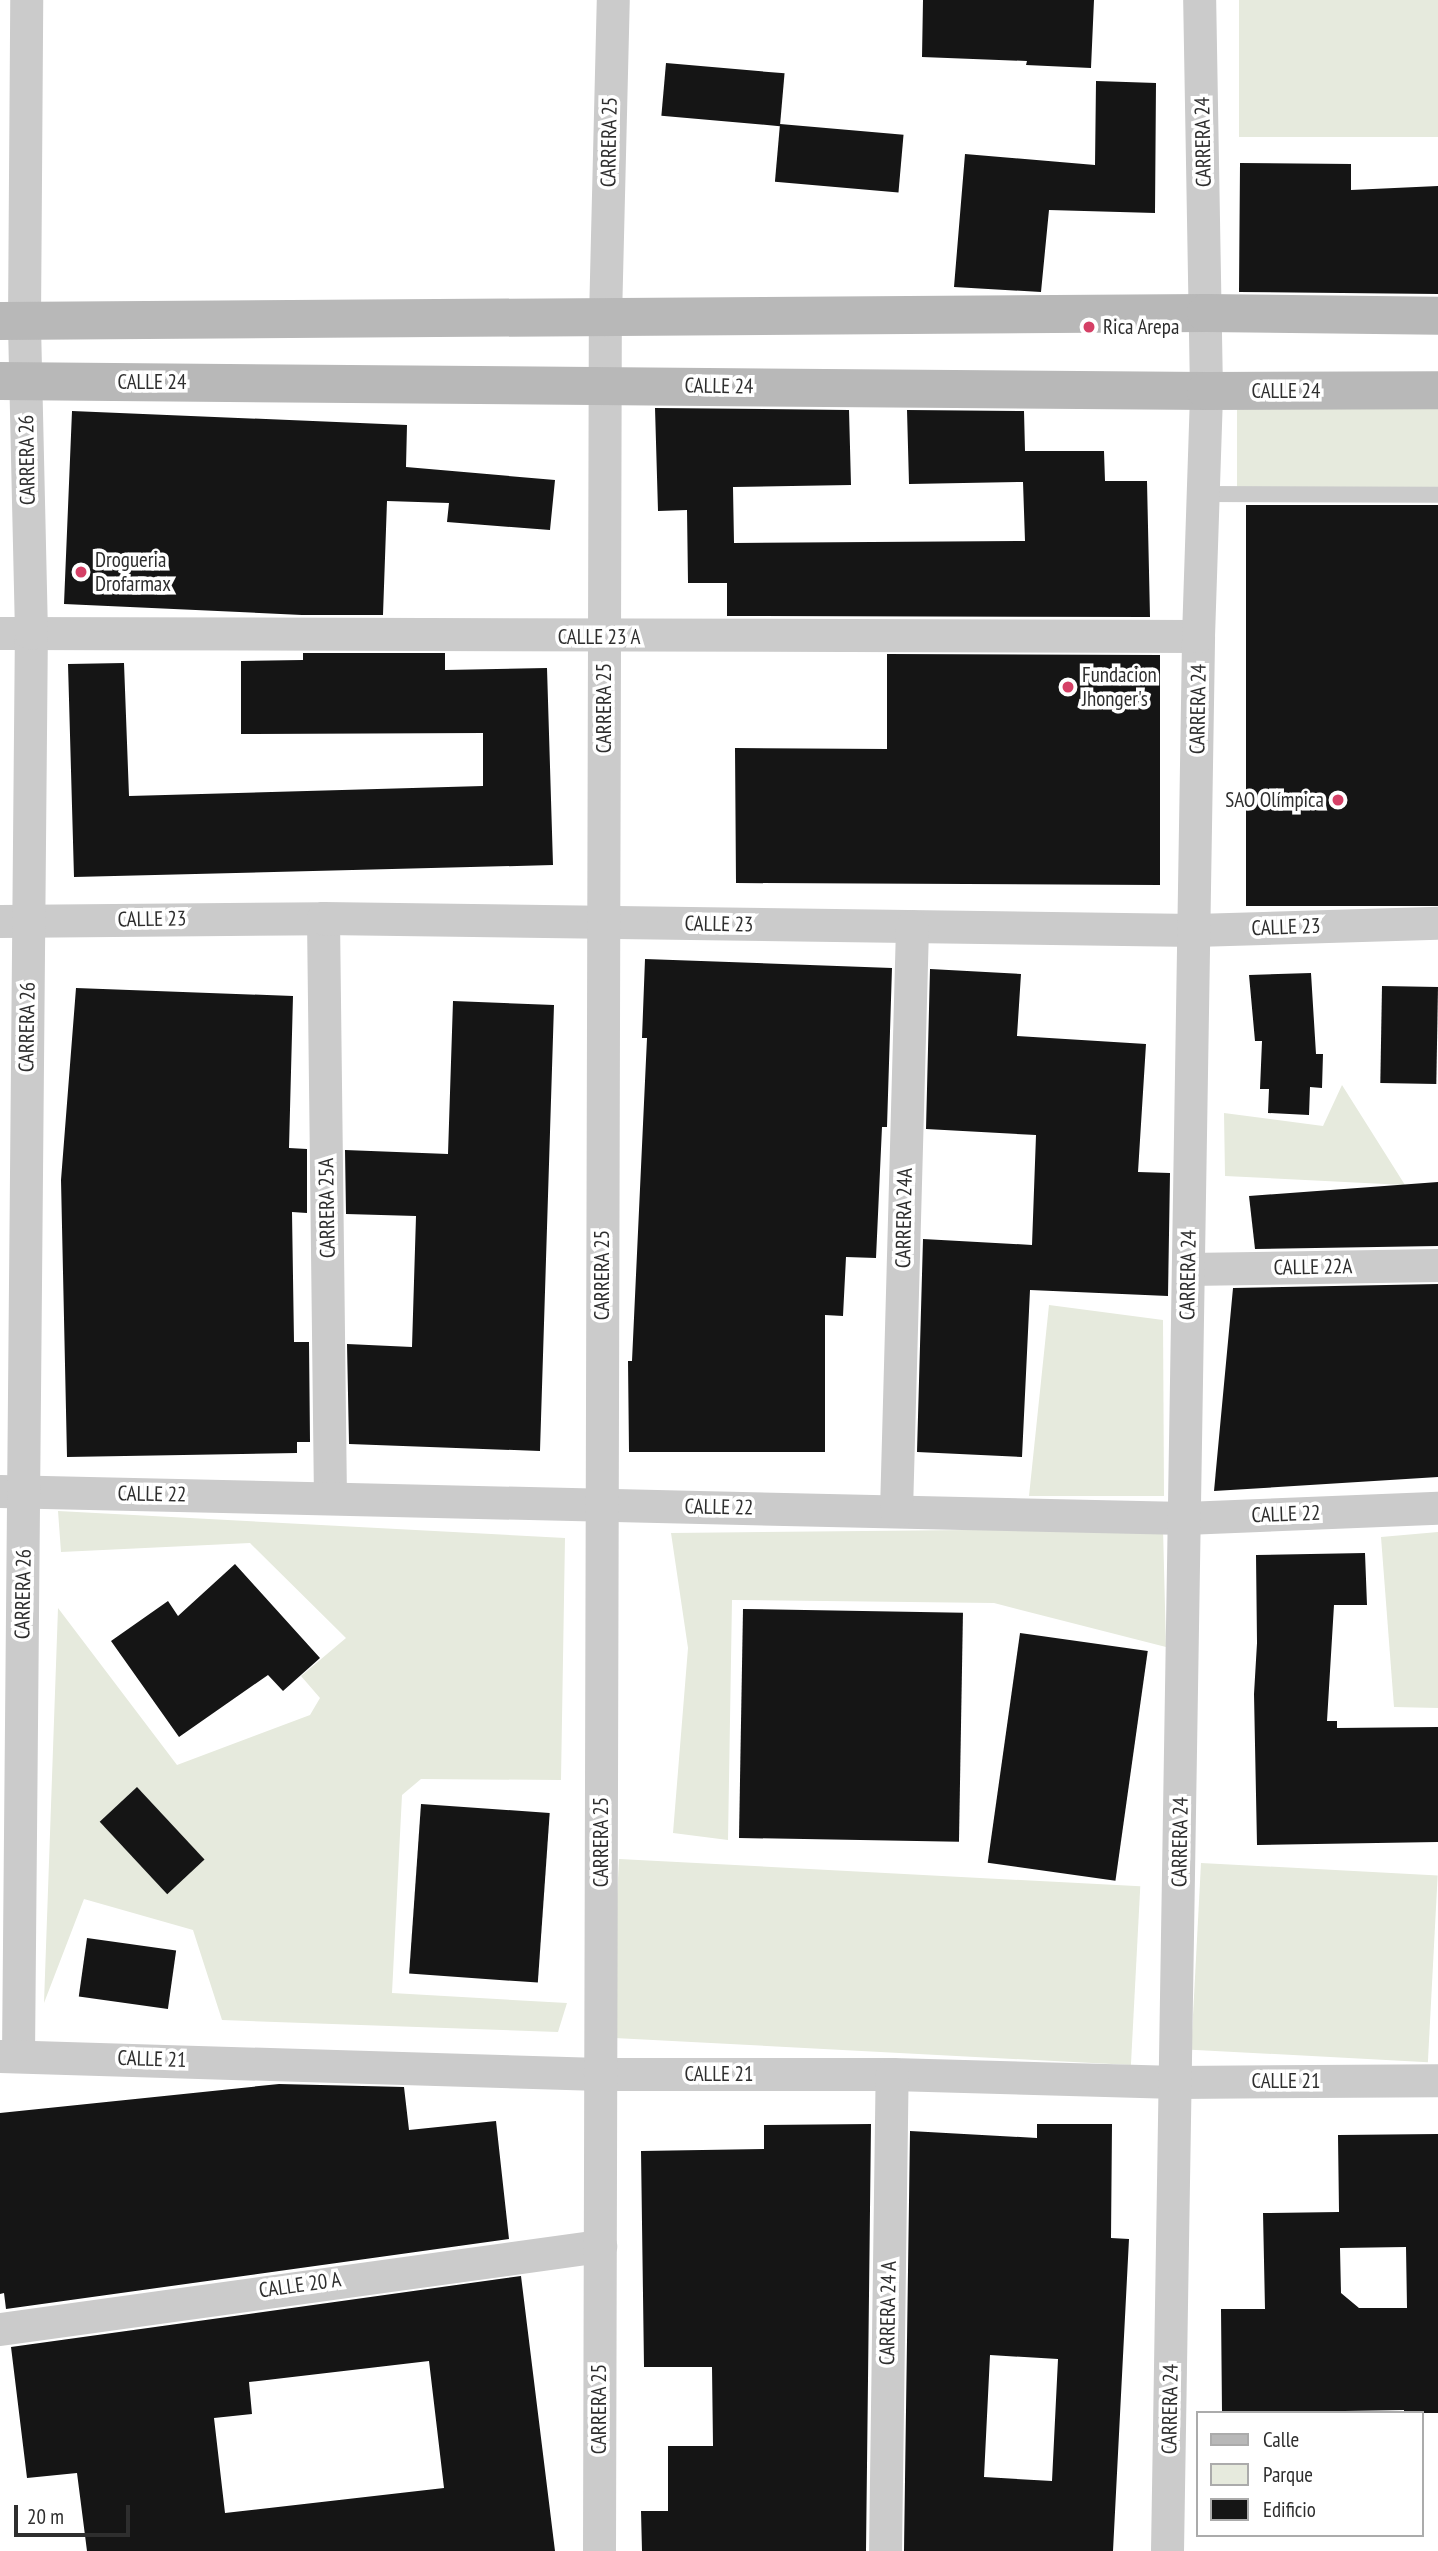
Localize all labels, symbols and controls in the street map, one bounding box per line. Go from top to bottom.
street label: CARRERA 25 [596,96,622,188]
street label: CARRERA 24 [1190,96,1216,188]
place label: Rica Arepa [1103,314,1180,340]
marker: Rica Arepa [1081,319,1097,335]
street label: CALLE 24 [118,369,186,395]
street label: CALLE 24 [684,373,754,399]
street label: CALLE 24 [1252,378,1320,404]
street label: CARRERA 26 [14,414,40,506]
place label: Drogueria Drofarmax [95,547,171,597]
marker: Drogueria Drofarmax [73,564,89,580]
street label: CALLE 23 A [557,624,641,650]
street label: CARRERA 25 [591,662,617,754]
place label: Fundacion Jhonger's [1082,662,1157,712]
street label: CARRERA 24 [1185,663,1211,755]
marker: Fundacion Jhonger's [1060,679,1076,695]
place label: SAO Olímpica [1225,787,1324,813]
marker: SAO Olímpica [1330,792,1346,808]
street label: CALLE 23 [117,906,187,932]
street label: CALLE 23 [684,911,754,937]
street label: CALLE 23 [1251,913,1321,941]
street label: CARRERA 26 [14,981,40,1073]
street label: CARRERA 25A [314,1157,340,1259]
street label: CARRERA 24A [891,1167,917,1269]
street label: CARRERA 25 [589,1229,615,1321]
street label: CARRERA 24 [1175,1229,1201,1321]
street label: CALLE 22A [1273,1254,1353,1280]
street label: CALLE 22 [117,1481,187,1507]
street label: CALLE 22 [684,1494,754,1520]
street label: CALLE 22 [1251,1500,1321,1528]
street label: CARRERA 26 [10,1548,36,1640]
street label: CARRERA 25 [588,1796,614,1888]
street label: CARRERA 24 [1167,1796,1193,1888]
street label: CALLE 21 [117,2045,187,2073]
street label: CALLE 21 [685,2061,753,2087]
street label: CALLE 21 [1252,2068,1320,2094]
street label: CARRERA 24 A [874,2260,902,2366]
street label: CALLE 20 A [257,2267,343,2303]
street label: CARRERA 25 [586,2363,612,2455]
street label: CARRERA 24 [1157,2363,1183,2455]
legend [1196,2411,1424,2537]
text: Calle [1263,2426,1299,2453]
text: Parque [1263,2461,1313,2488]
scale bar [18,2492,133,2536]
text: Edificio [1263,2496,1316,2523]
text: 20 m [27,2503,64,2530]

